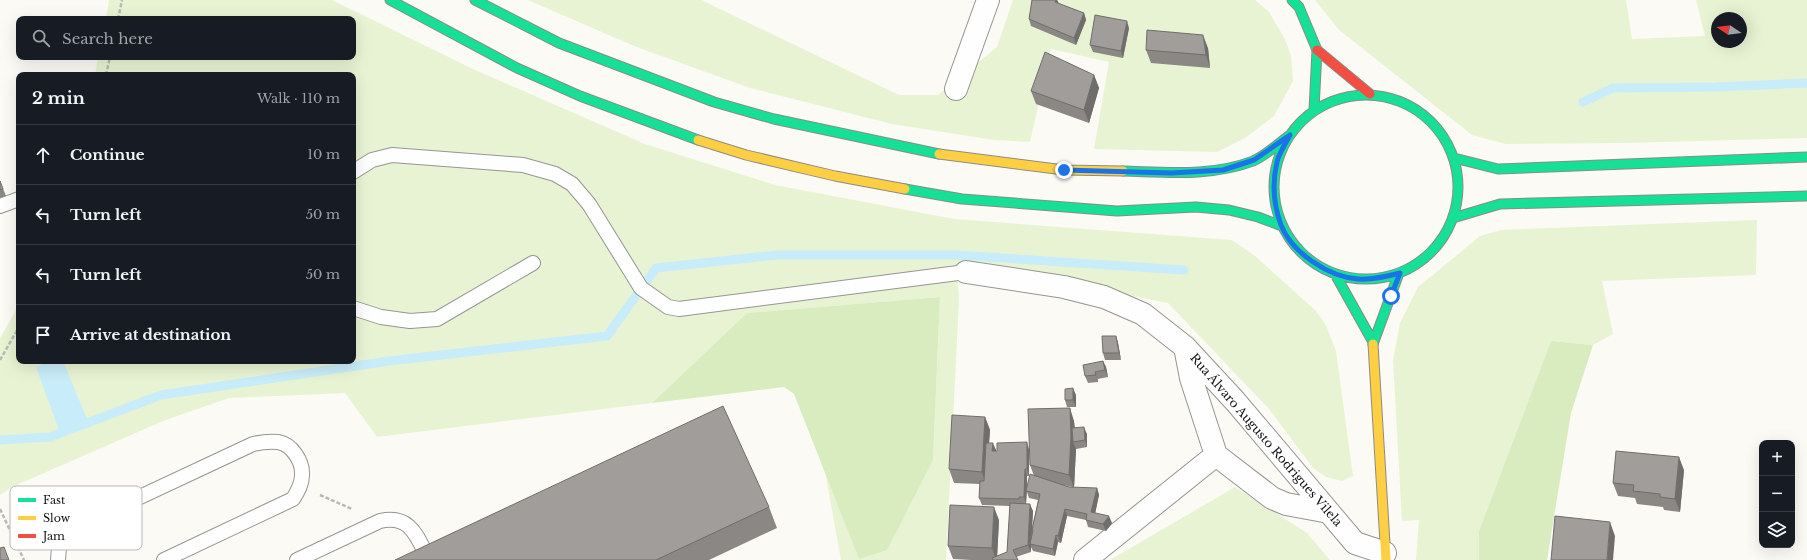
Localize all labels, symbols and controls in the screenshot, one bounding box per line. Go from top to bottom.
north arrow [1711,12,1747,48]
search box [16,16,356,60]
icon: search [30,27,52,49]
text: Search here [62,29,153,48]
text: 2 min [32,88,85,109]
text: Walk · 110 m [257,90,340,107]
icon: ahead [32,144,54,166]
text: Continue [70,145,145,164]
text: 10 m [307,146,340,163]
route end [1055,161,1073,179]
icon: left [32,204,54,226]
text: Turn left [70,205,141,224]
text: 50 m [306,206,340,223]
icon: left [32,264,54,286]
text: Turn left [70,265,141,284]
text: 50 m [306,266,340,283]
route start [1382,287,1400,305]
icon: arrive [32,324,54,346]
text: Arrive at destination [70,325,231,344]
street label: Rua Álvaro Augusto Rodrigues Vilela [1187,349,1347,529]
map controls [1759,440,1795,548]
button: + [1759,440,1795,476]
button: − [1759,476,1795,512]
legend [10,486,142,550]
text: Fast [43,493,66,507]
text: Slow [43,511,71,525]
button: layers [1759,512,1795,548]
text: Jam [41,529,65,543]

